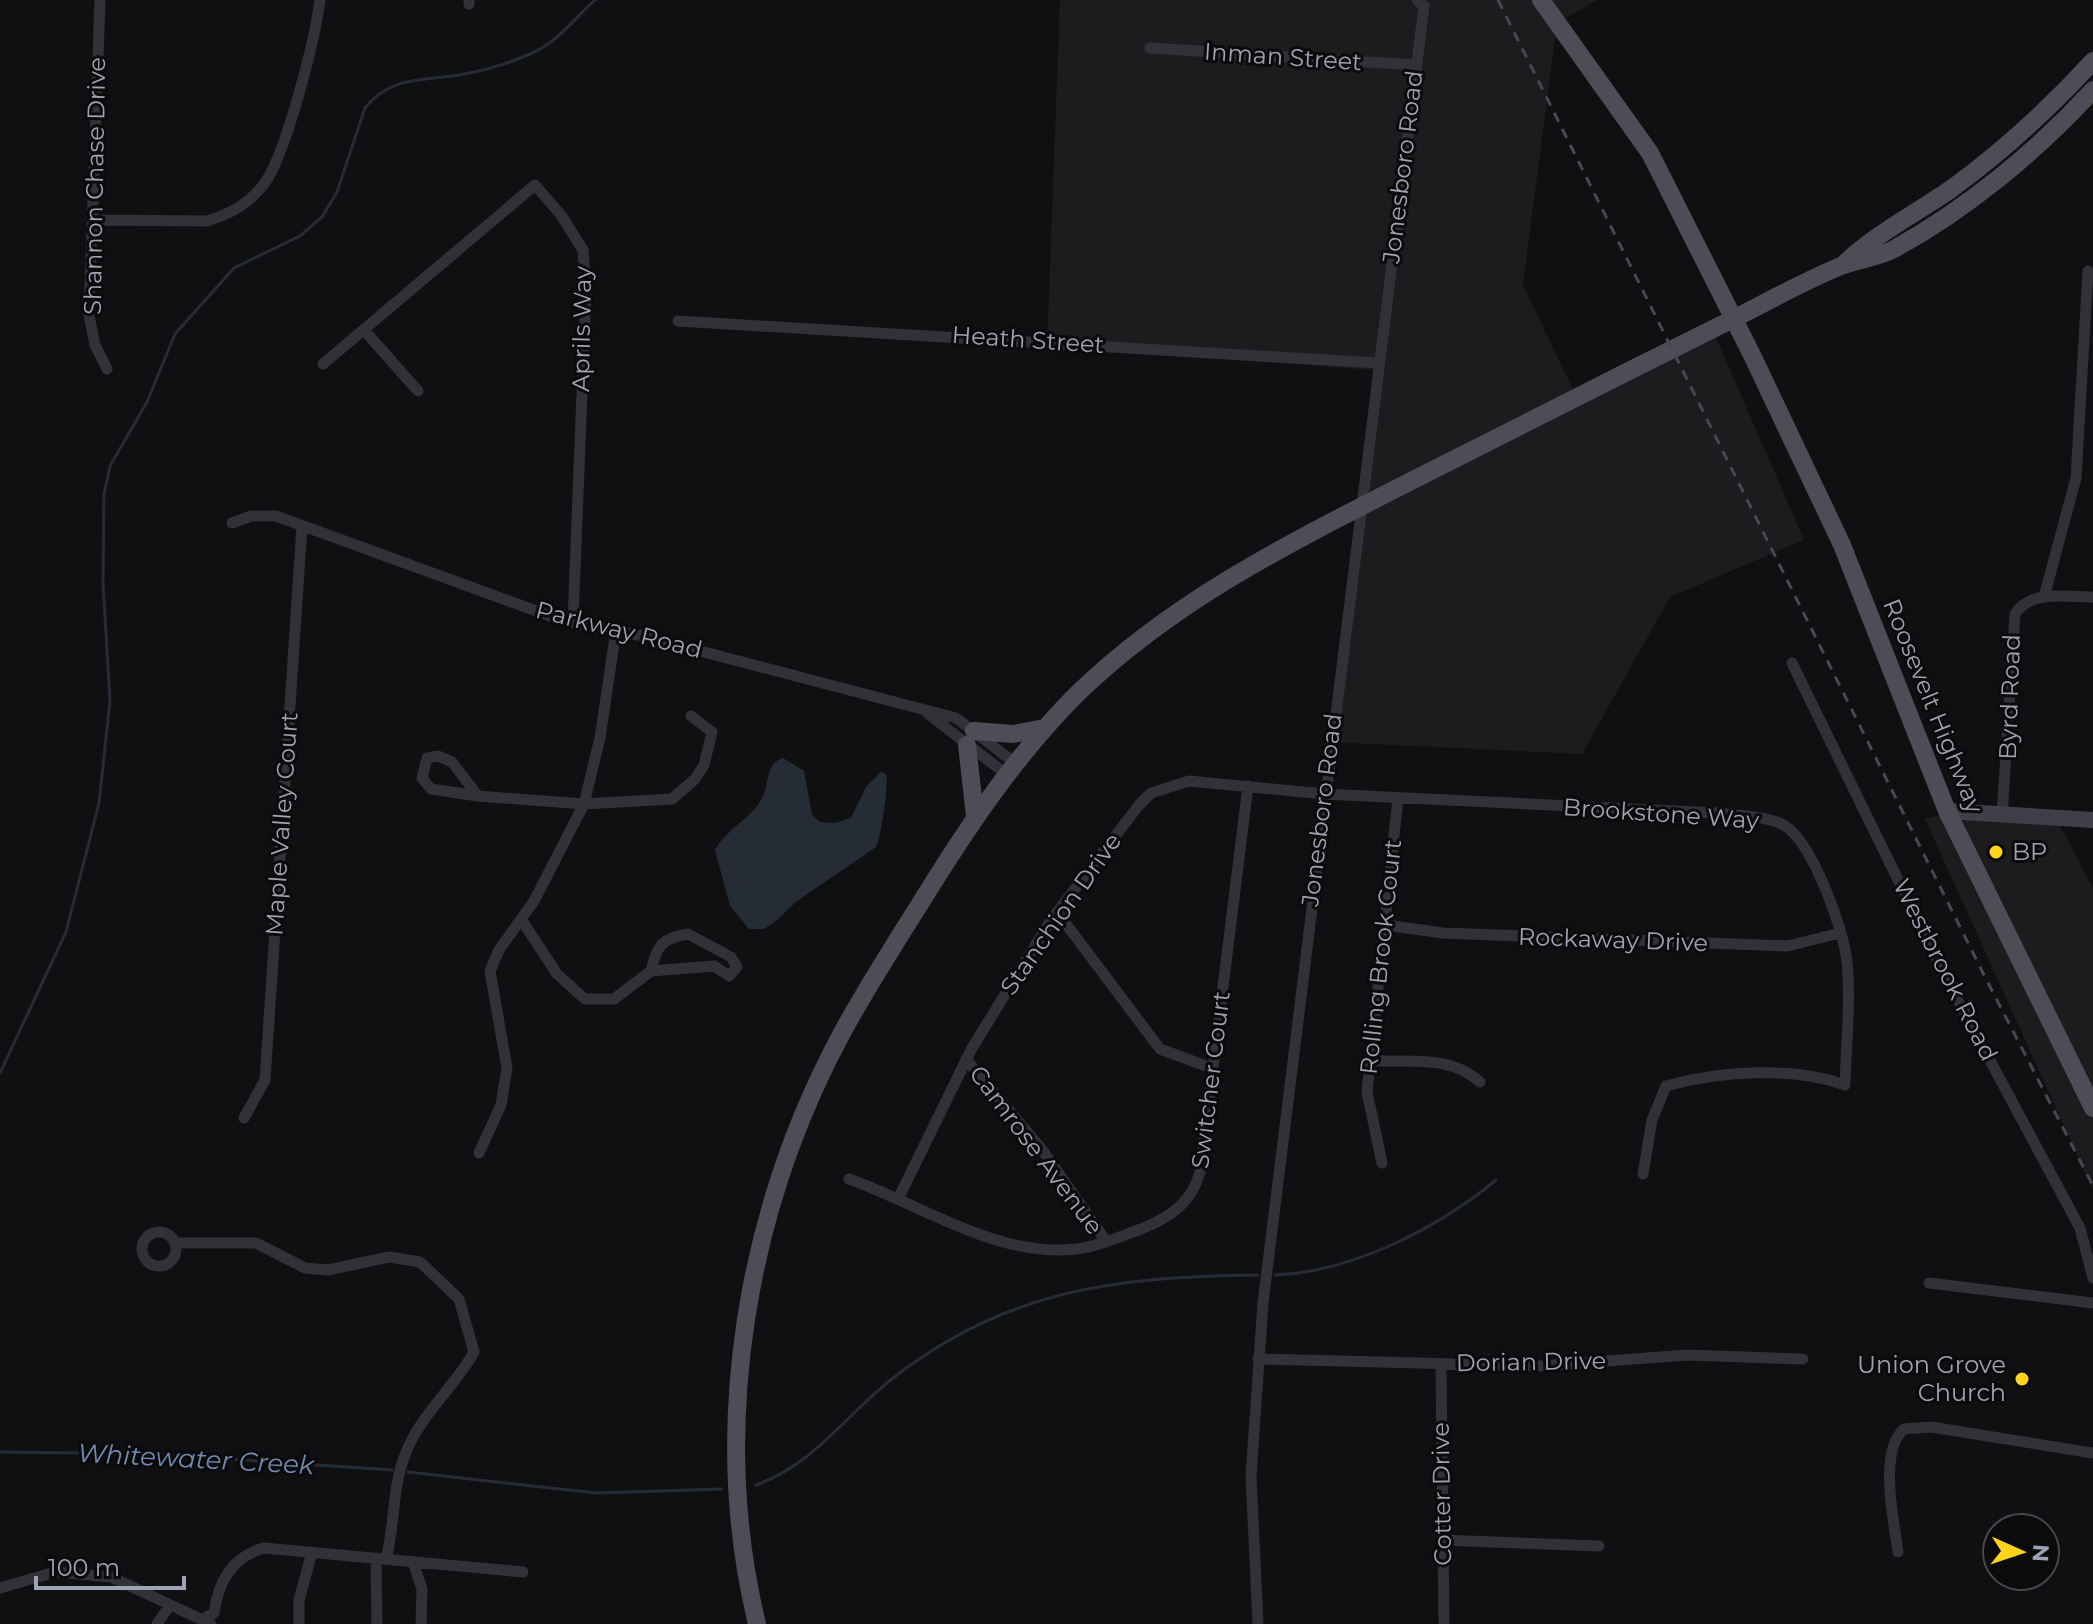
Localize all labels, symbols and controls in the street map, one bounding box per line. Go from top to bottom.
street label: Inman Street [1203,37,1363,77]
street label: Shannon Chase Drive [78,57,111,315]
street label: Jonesboro Road [1376,69,1429,266]
street label: Aprils Way [566,266,597,392]
street label: Heath Street [951,320,1105,359]
street label: Roosevelt Highway [1877,594,1990,817]
street label: Parkway Road [533,595,705,664]
street label: Byrd Road [1993,634,2026,760]
street label: Maple Valley Court [259,711,304,937]
street label: Jonesboro Road [1295,712,1348,909]
street label: Brookstone Way [1562,792,1760,835]
street label: Stanchion Drive [994,827,1127,1000]
place label: BP [2012,837,2047,866]
street label: Rolling Brook Court [1354,838,1407,1076]
marker: BP [1987,843,2005,861]
street label: Westbrook Road [1887,874,2004,1066]
street label: Rockaway Drive [1517,922,1709,957]
street label: Switcher Court [1185,989,1236,1170]
street label: Camrose Avenue [963,1060,1109,1240]
street label: Dorian Drive [1456,1346,1606,1377]
place label: Union Grove Church [1857,1350,2006,1407]
marker: Union Grove Church [2013,1370,2031,1388]
street label: Cotter Drive [1426,1422,1457,1566]
water label: Whitewater Creek [77,1437,317,1481]
north arrow [1981,1512,2061,1592]
scale bar [36,1540,184,1590]
text: N [2027,1543,2054,1563]
text: 100 m [48,1553,120,1582]

